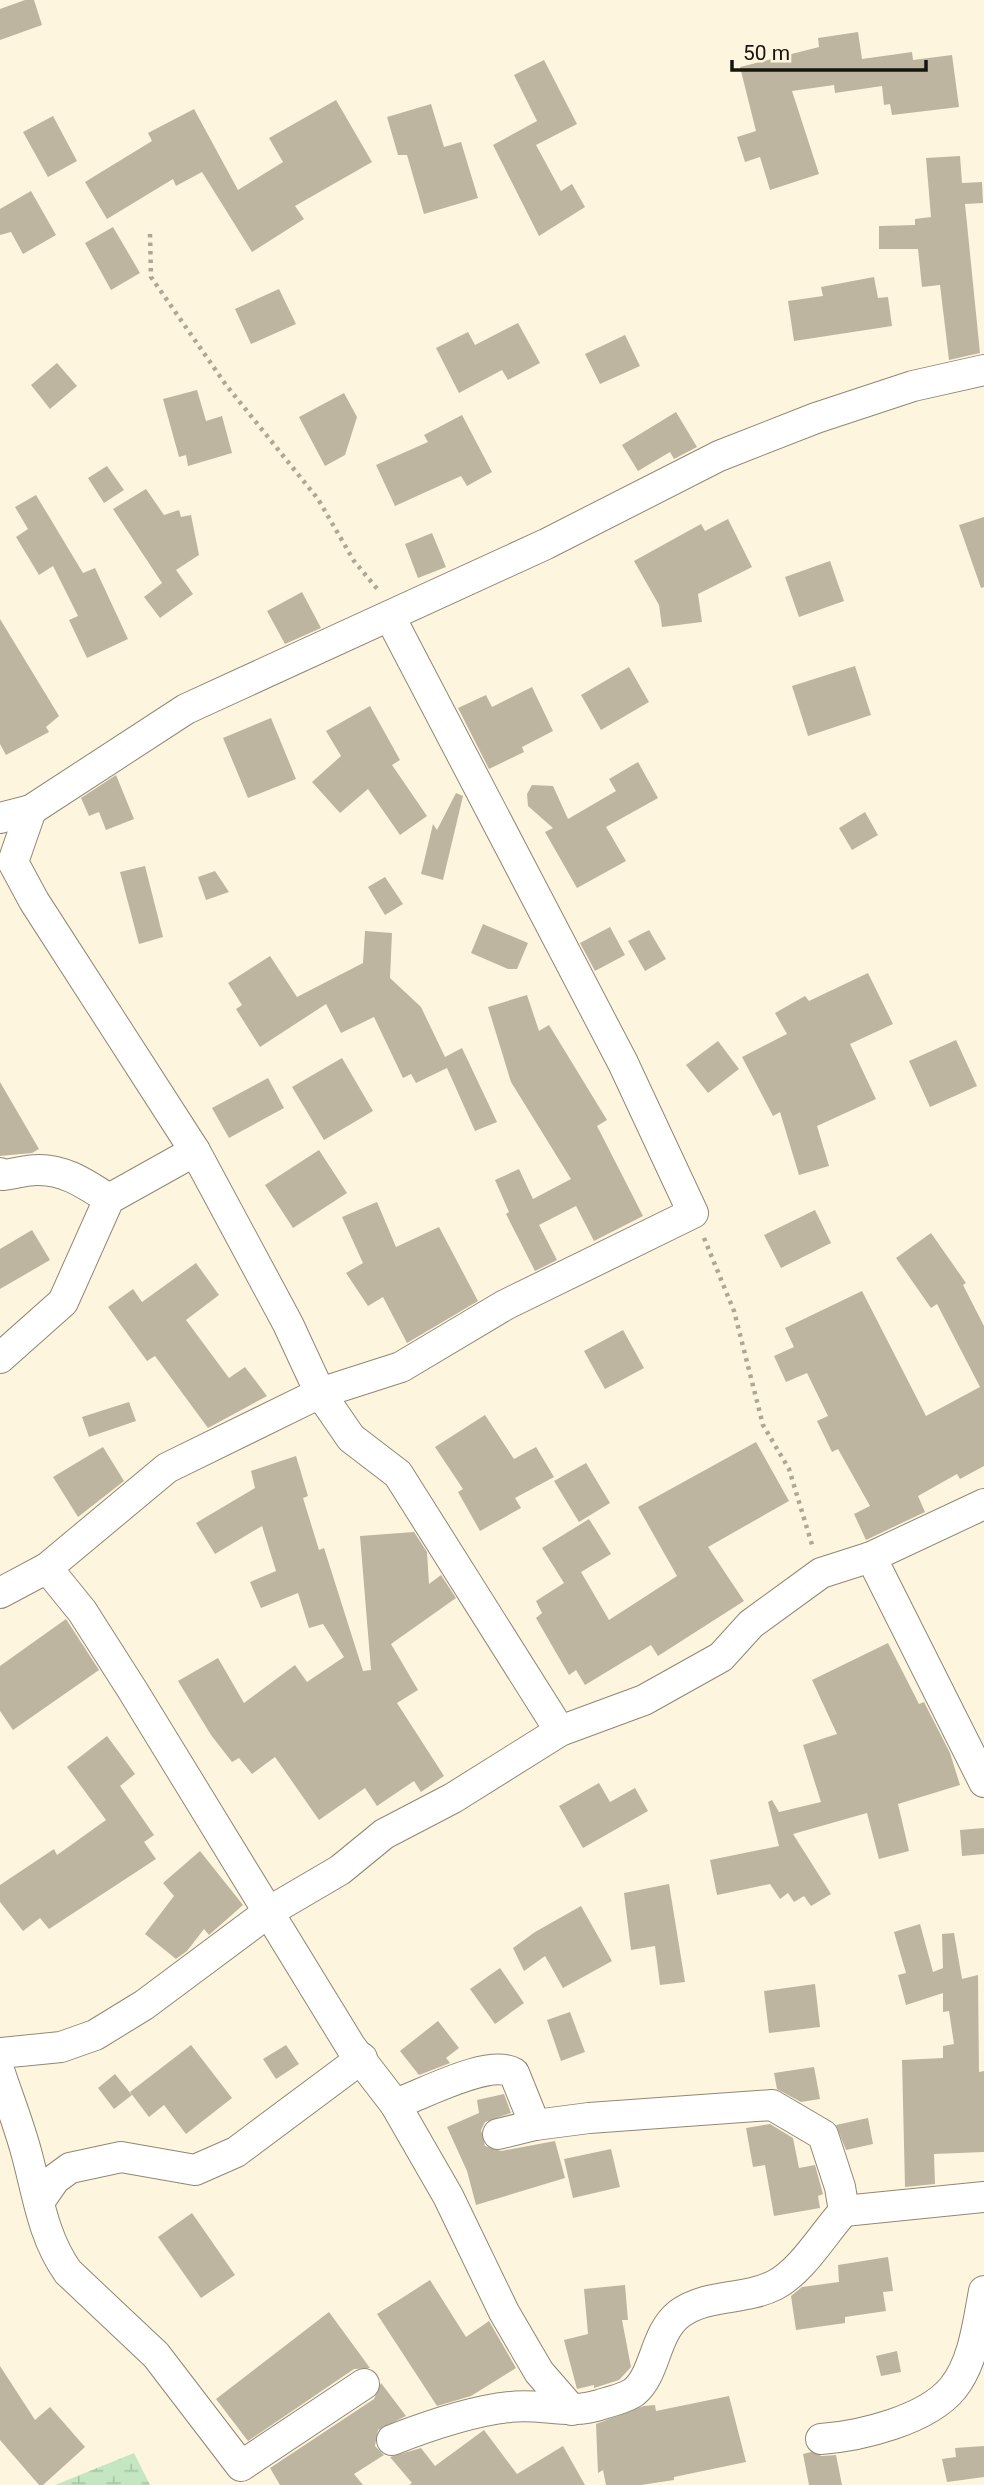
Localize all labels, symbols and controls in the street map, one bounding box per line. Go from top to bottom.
scale bar [732,28,926,72]
text: 50 m [743,41,790,65]

